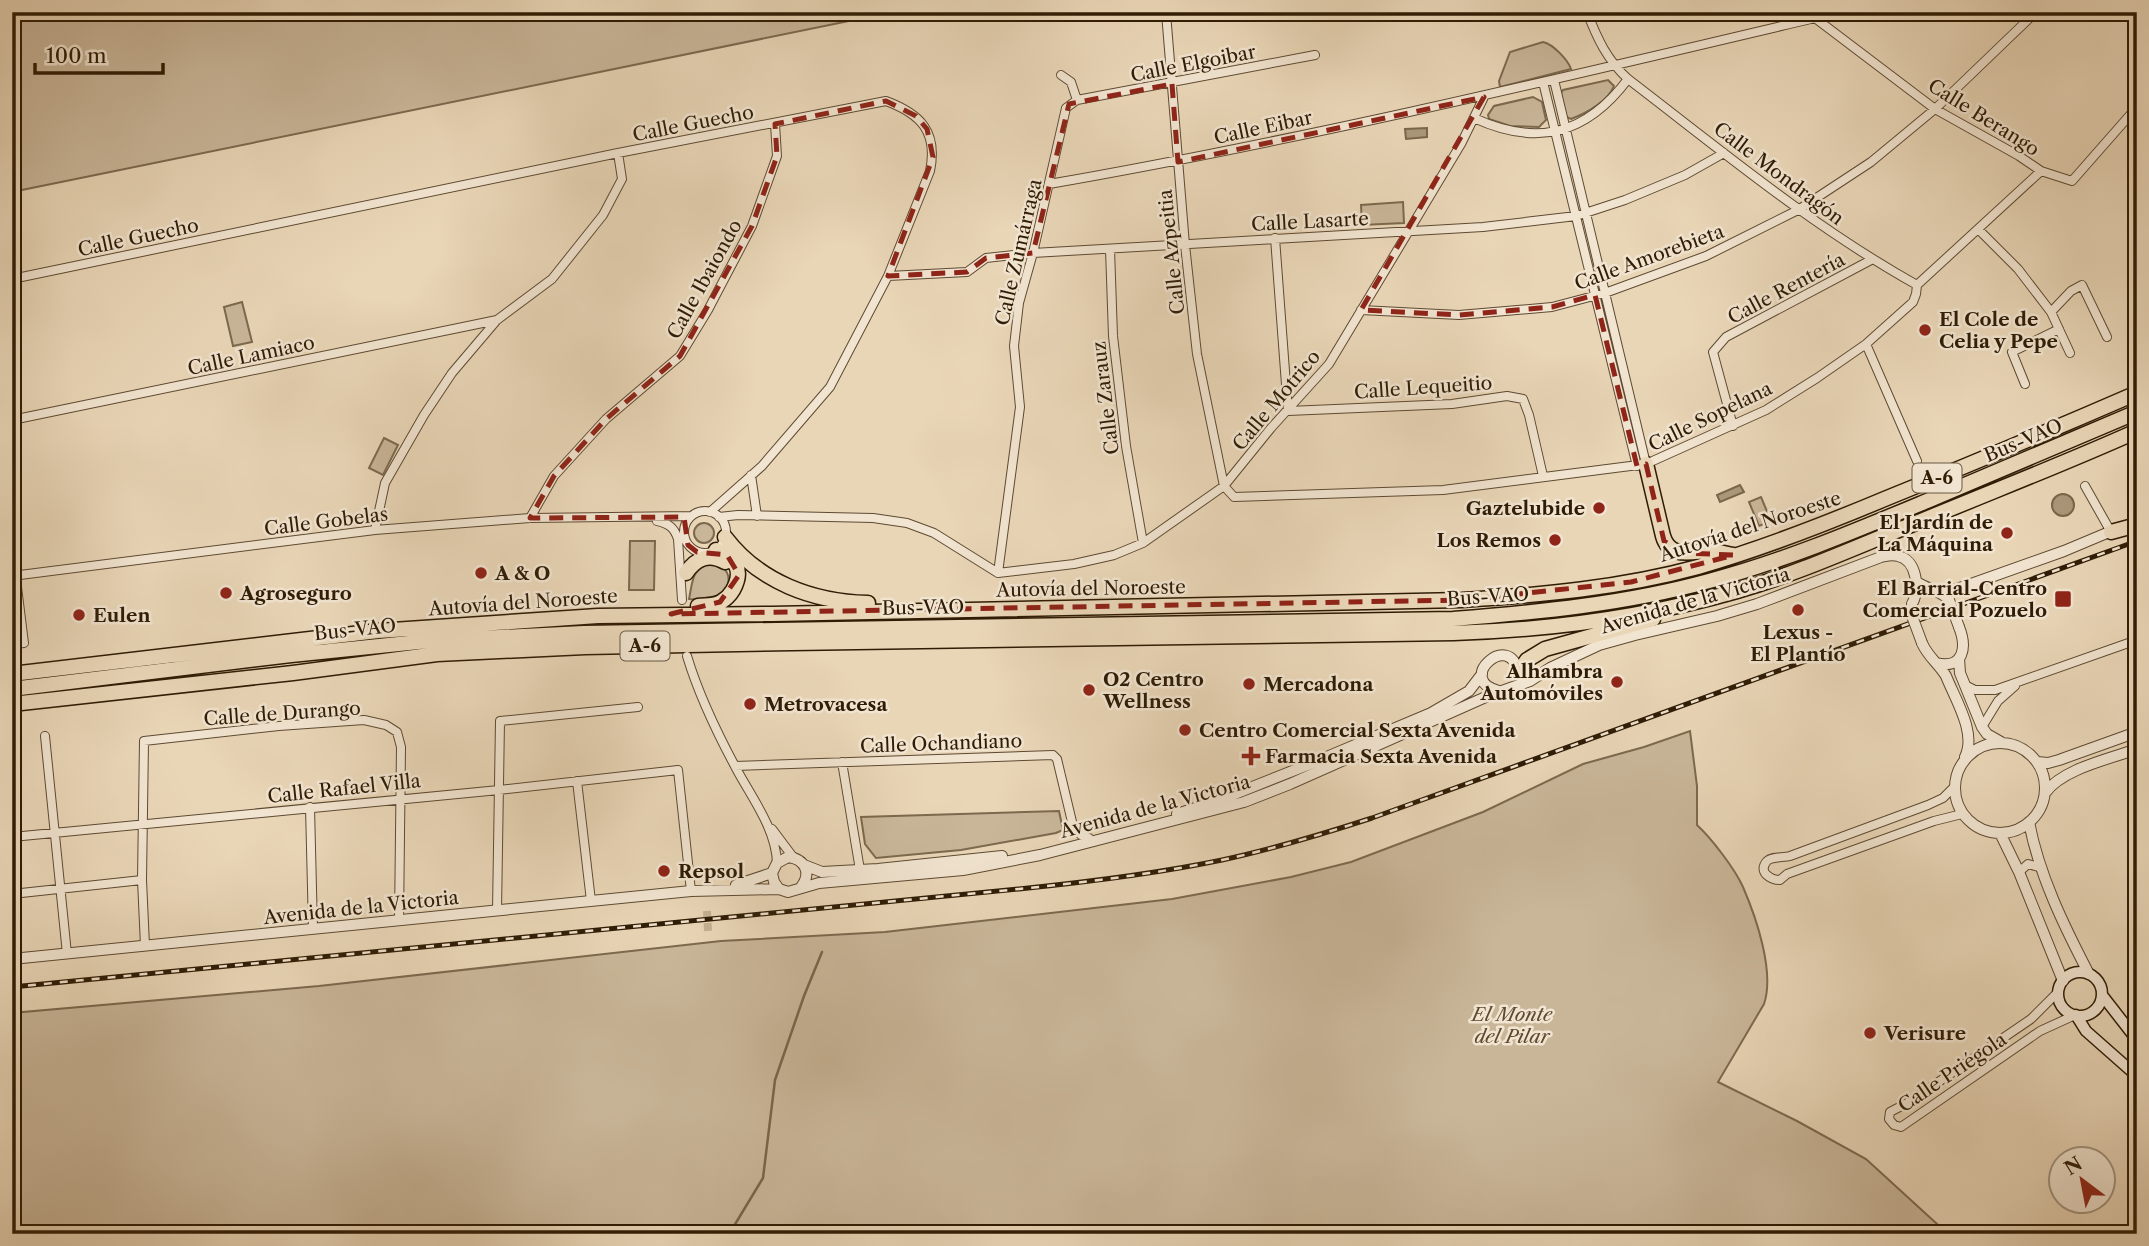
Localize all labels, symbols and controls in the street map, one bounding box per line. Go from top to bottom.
scale bar [35,32,163,76]
street label: Calle Elgoibar [1128,40,1258,87]
text: 100 m [46,43,107,68]
street label: Calle Berango [1924,74,2044,161]
street label: Calle Guecho [631,100,756,146]
street label: Calle Eibar [1212,106,1314,149]
street label: Calle Mondragón [1709,117,1848,230]
street label: Calle Zumárraga [990,177,1047,328]
street label: Calle Azpeitia [1154,188,1189,316]
street label: Calle Lasarte [1251,207,1369,236]
street label: Calle Guecho [76,213,201,262]
street label: Calle Ibaiondo [662,216,747,343]
street label: Calle Amorebieta [1571,220,1727,295]
street label: Calle Rentería [1724,248,1849,329]
place label: El Cole de Celia y Pepe [1939,308,2058,353]
marker: El Cole de Celia y Pepe [1917,322,1933,338]
street label: Calle Lamiaco [186,331,317,380]
street label: Calle Zarauz [1087,340,1124,456]
street label: Calle Motrico [1228,345,1325,455]
street label: Calle Lequeitio [1353,371,1493,404]
street label: Calle Sopelana [1645,377,1776,456]
street label: Bus-VAO [1981,414,2066,467]
road number: A-6 [1912,464,1962,492]
street label: Autovía del Noroeste [1655,486,1844,567]
place label: Gaztelubide [1466,497,1585,520]
marker: Gaztelubide [1591,500,1607,516]
street label: Calle Gobelas [263,502,389,541]
place label: El Jardín de La Máquina [1877,511,1994,556]
marker: El Jardín de La Máquina [1999,525,2015,541]
place label: Los Remos [1437,529,1541,552]
marker: Los Remos [1547,532,1563,548]
place label: A & O [494,562,550,585]
street label: Avenida de la Victoria [1597,562,1793,639]
marker: A & O [473,565,489,581]
street label: Autovía del Noroeste [995,575,1186,602]
place label: El Barrial-Centro Comercial Pozuelo [1862,577,2047,622]
place label: Agroseguro [239,582,352,605]
street label: Bus-VAO [1446,582,1530,611]
street label: Autovía del Noroeste [427,584,618,621]
marker: Agroseguro [218,585,234,601]
marker: El Barrial-Centro Comercial Pozuelo [2053,589,2073,609]
street label: Bus-VAO [882,595,964,620]
marker: Lexus - El Plantío [1790,602,1806,618]
place label: Eulen [93,604,150,627]
marker: Eulen [71,607,87,623]
street label: Bus-VAO [313,614,397,645]
place label: Lexus - El Plantío [1750,621,1846,666]
road number: A-6 [620,632,670,660]
place label: Alhambra Automóviles [1479,660,1604,705]
place label: O2 Centro Wellness [1102,668,1204,713]
place label: Mercadona [1263,673,1374,696]
marker: Alhambra Automóviles [1609,674,1625,690]
marker: Mercadona [1241,676,1257,692]
marker: O2 Centro Wellness [1081,682,1097,698]
place label: Metrovacesa [764,693,888,716]
marker: Metrovacesa [742,696,758,712]
street label: Calle de Durango [203,697,361,730]
place label: Centro Comercial Sexta Avenida [1199,719,1517,742]
marker: Centro Comercial Sexta Avenida [1177,722,1193,738]
street label: Calle Ochandiano [860,729,1022,758]
place label: Farmacia Sexta Avenida [1265,745,1498,768]
marker: Farmacia Sexta Avenida [1243,748,1259,764]
street label: Calle Rafael Villa [266,769,422,808]
street label: Avenida de la Victoria [1056,770,1253,843]
place label: Repsol [678,860,744,883]
marker: Repsol [656,863,672,879]
street label: Avenida de la Victoria [261,886,460,929]
park label: El Monte del Pilar [1470,1003,1553,1048]
place label: Verisure [1883,1022,1966,1045]
marker: Verisure [1862,1025,1878,1041]
street label: Calle Priégola [1894,1028,2011,1117]
north arrow [2048,1144,2118,1214]
text: N [2060,1152,2086,1180]

